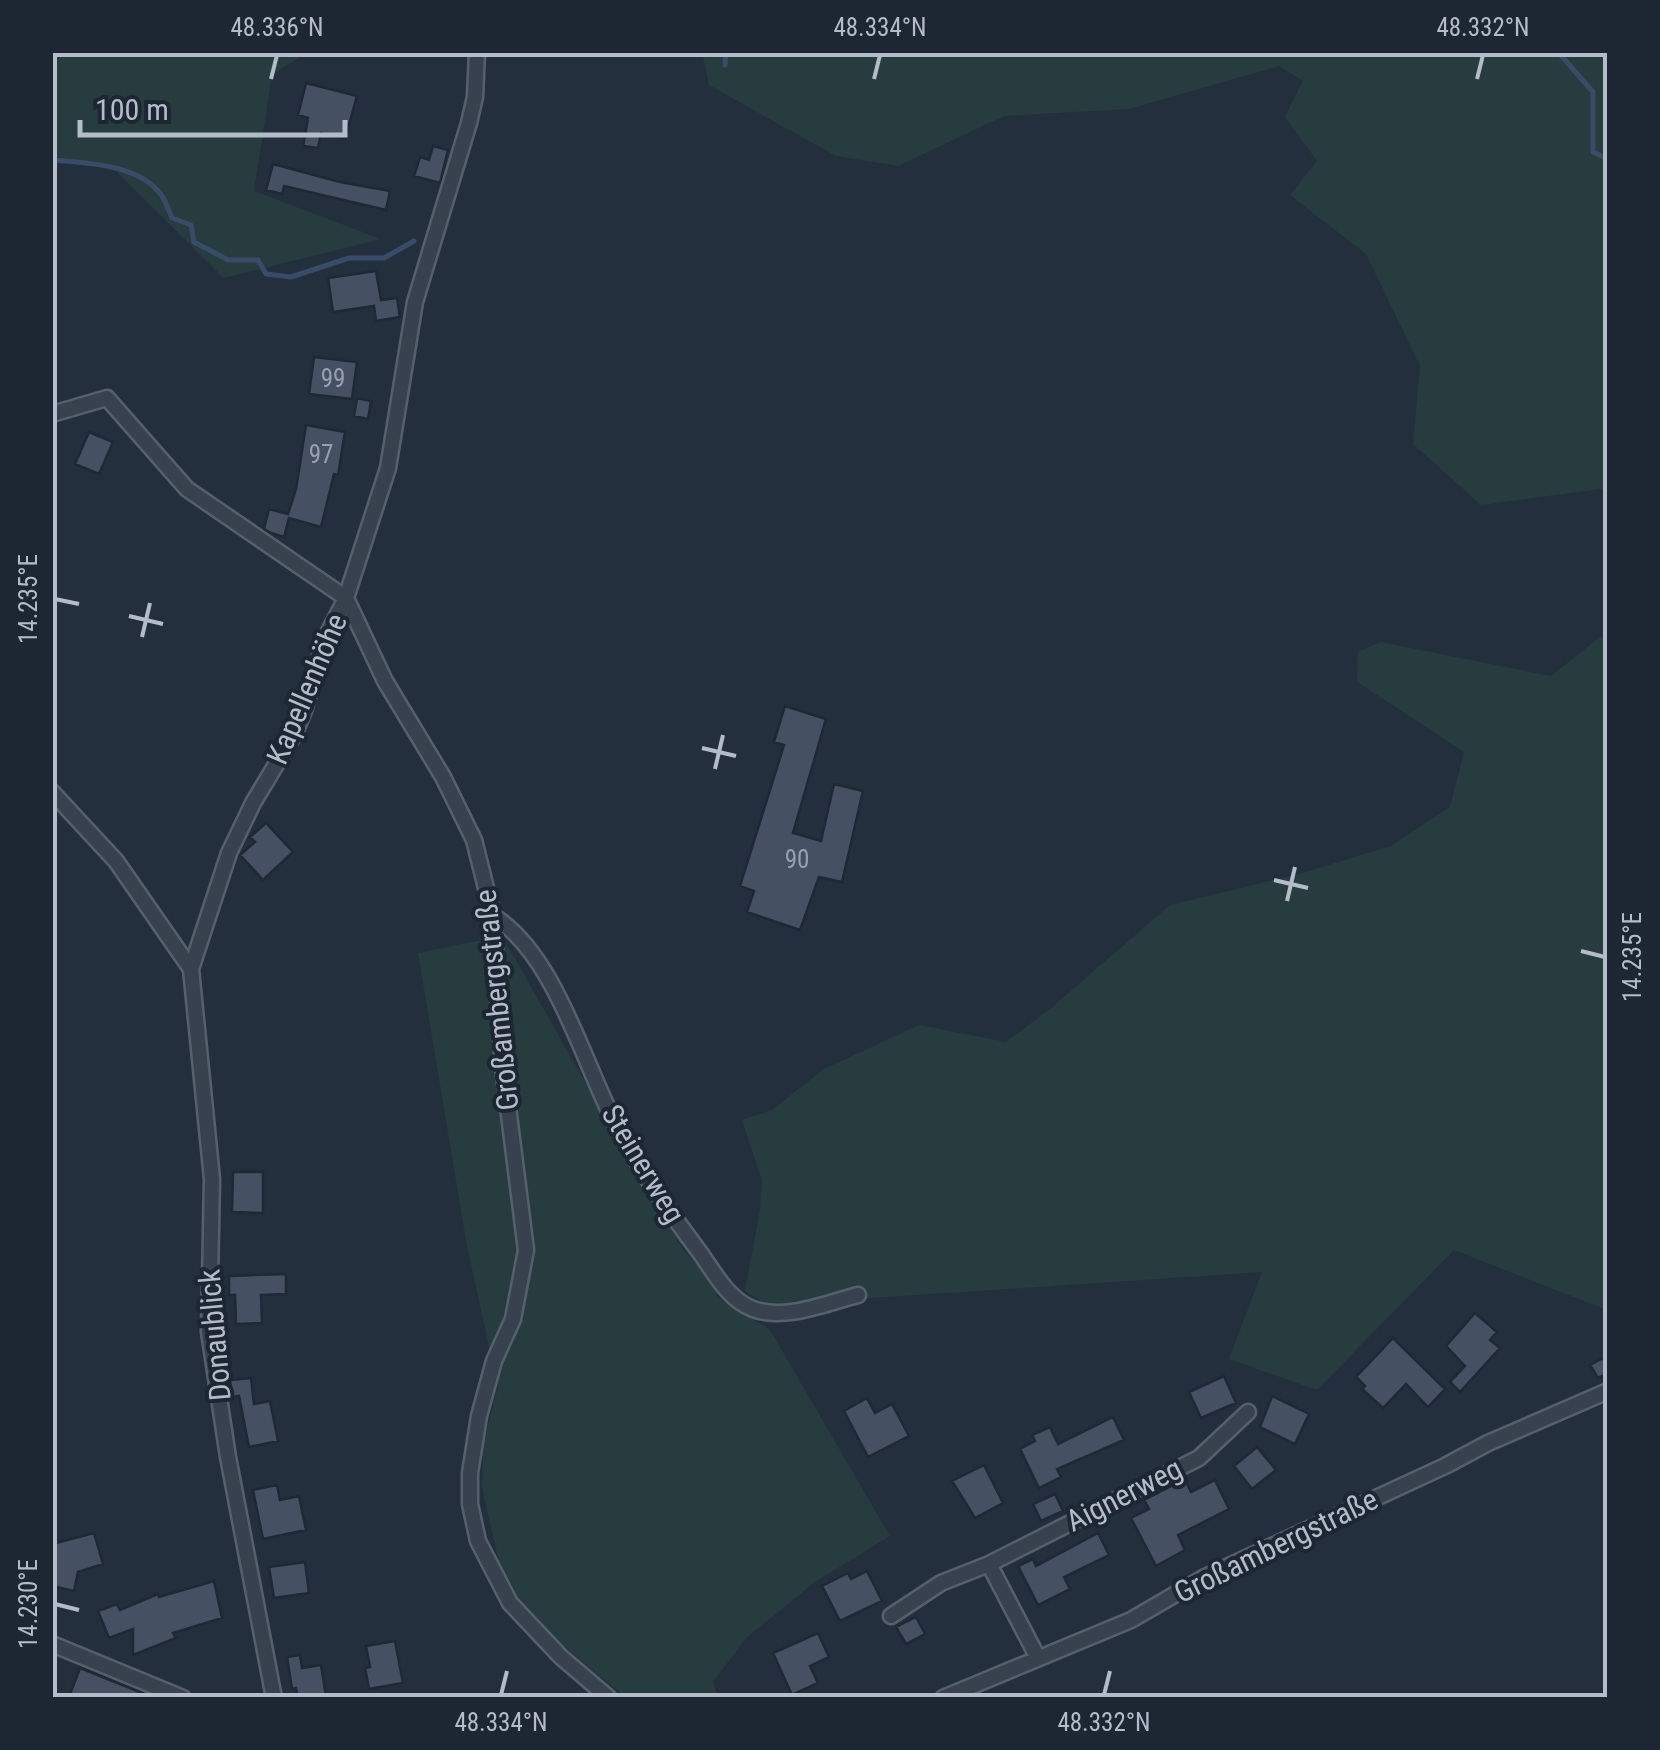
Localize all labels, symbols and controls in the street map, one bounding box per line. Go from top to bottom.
text: 48.336°N [230,13,324,42]
text: 48.334°N [833,13,927,42]
text: 48.332°N [1436,13,1530,42]
scale bar [80,75,345,137]
text: 100 m [95,92,169,127]
house number: 99 [321,364,345,393]
house number: 97 [309,440,333,469]
text: 14.235°E [14,554,43,644]
street label: Kapellenhöhe [259,608,354,769]
house number: 90 [785,845,809,874]
street label: Großambergstraße [467,888,526,1112]
text: 14.235°E [1618,912,1647,1002]
street label: Steinerweg [595,1098,692,1229]
street label: Donaublick [191,1268,238,1402]
street label: Aignerweg [1060,1451,1188,1539]
street label: Großambergstraße [1168,1481,1383,1610]
text: 14.230°E [14,1559,43,1649]
text: 48.334°N [454,1708,548,1737]
text: 48.332°N [1057,1708,1151,1737]

